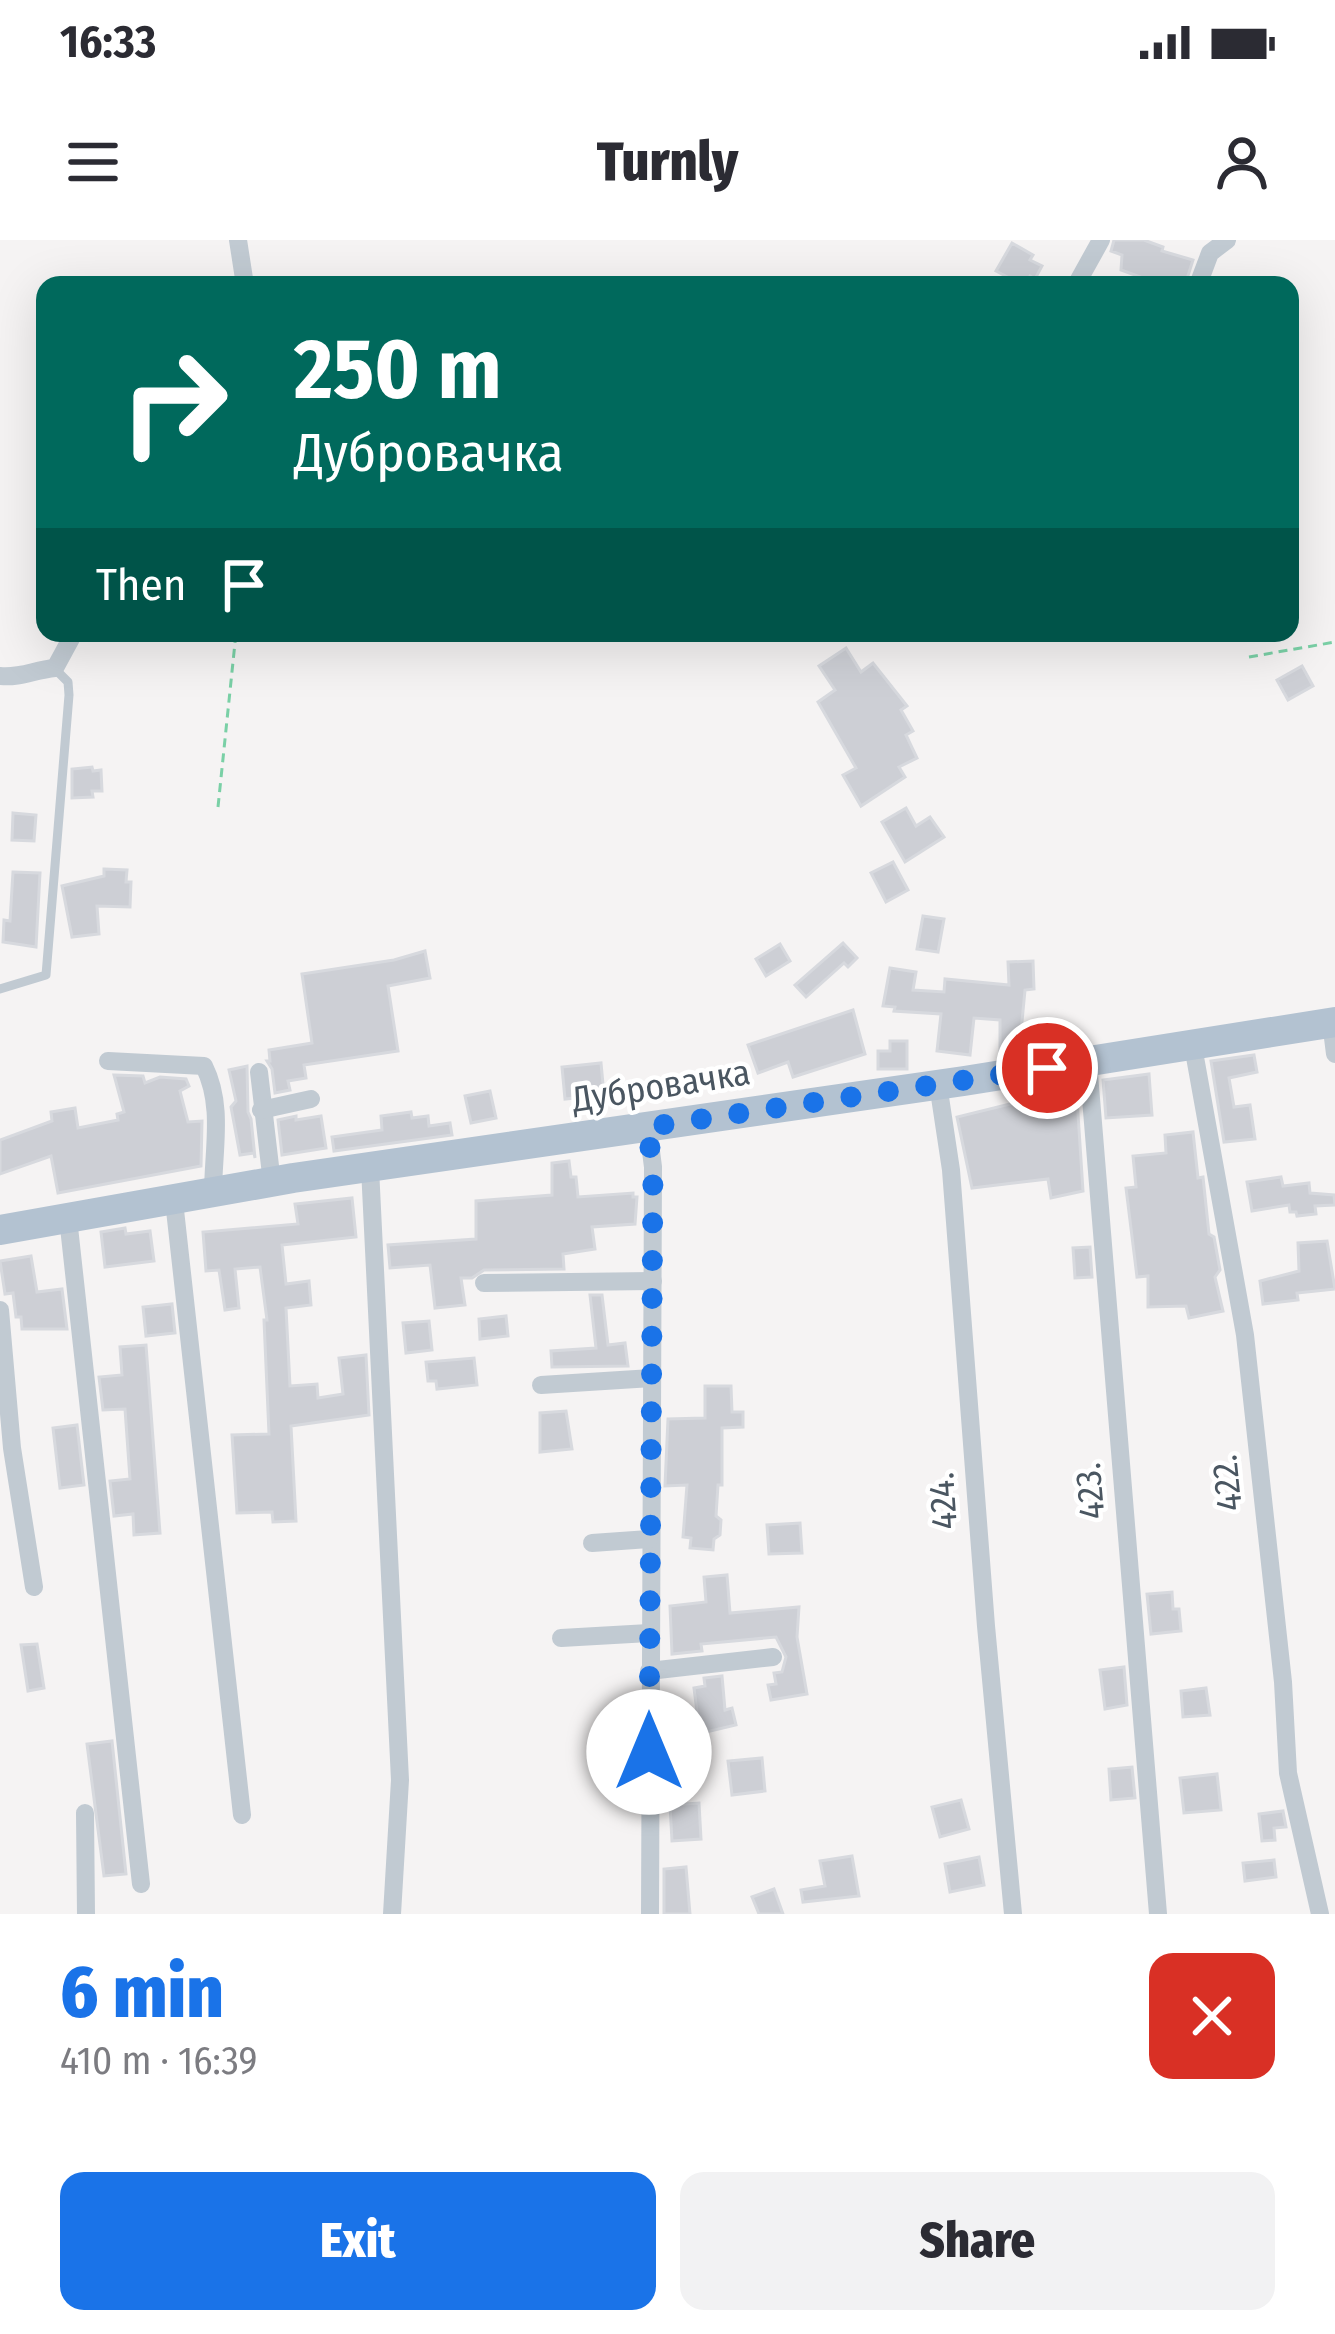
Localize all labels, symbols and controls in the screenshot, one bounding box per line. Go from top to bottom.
text: 16:33 [60,15,156,69]
icon: menu [60,129,126,195]
icon: person [1209,129,1275,195]
text: Turnly [597,130,738,194]
text: 250 m [294,319,502,420]
icon: right [96,324,252,480]
text: Дубровачка [294,421,564,485]
icon: arrive [211,552,277,618]
text: Then [96,558,187,612]
pin [996,1017,1098,1119]
icon: arrive [1014,1035,1080,1101]
street label: Дубровачка [568,1050,753,1122]
street label: 422. [1202,1453,1252,1513]
street label: 423. [1066,1461,1114,1521]
street label: 424. [919,1471,967,1531]
position arrow [586,1689,712,1815]
text: 6 min [60,1950,224,2036]
button: close [1149,1953,1275,2079]
text: 410 m · 16:39 [60,2038,257,2084]
button: Exit [60,2172,656,2310]
button: Share [680,2172,1275,2310]

